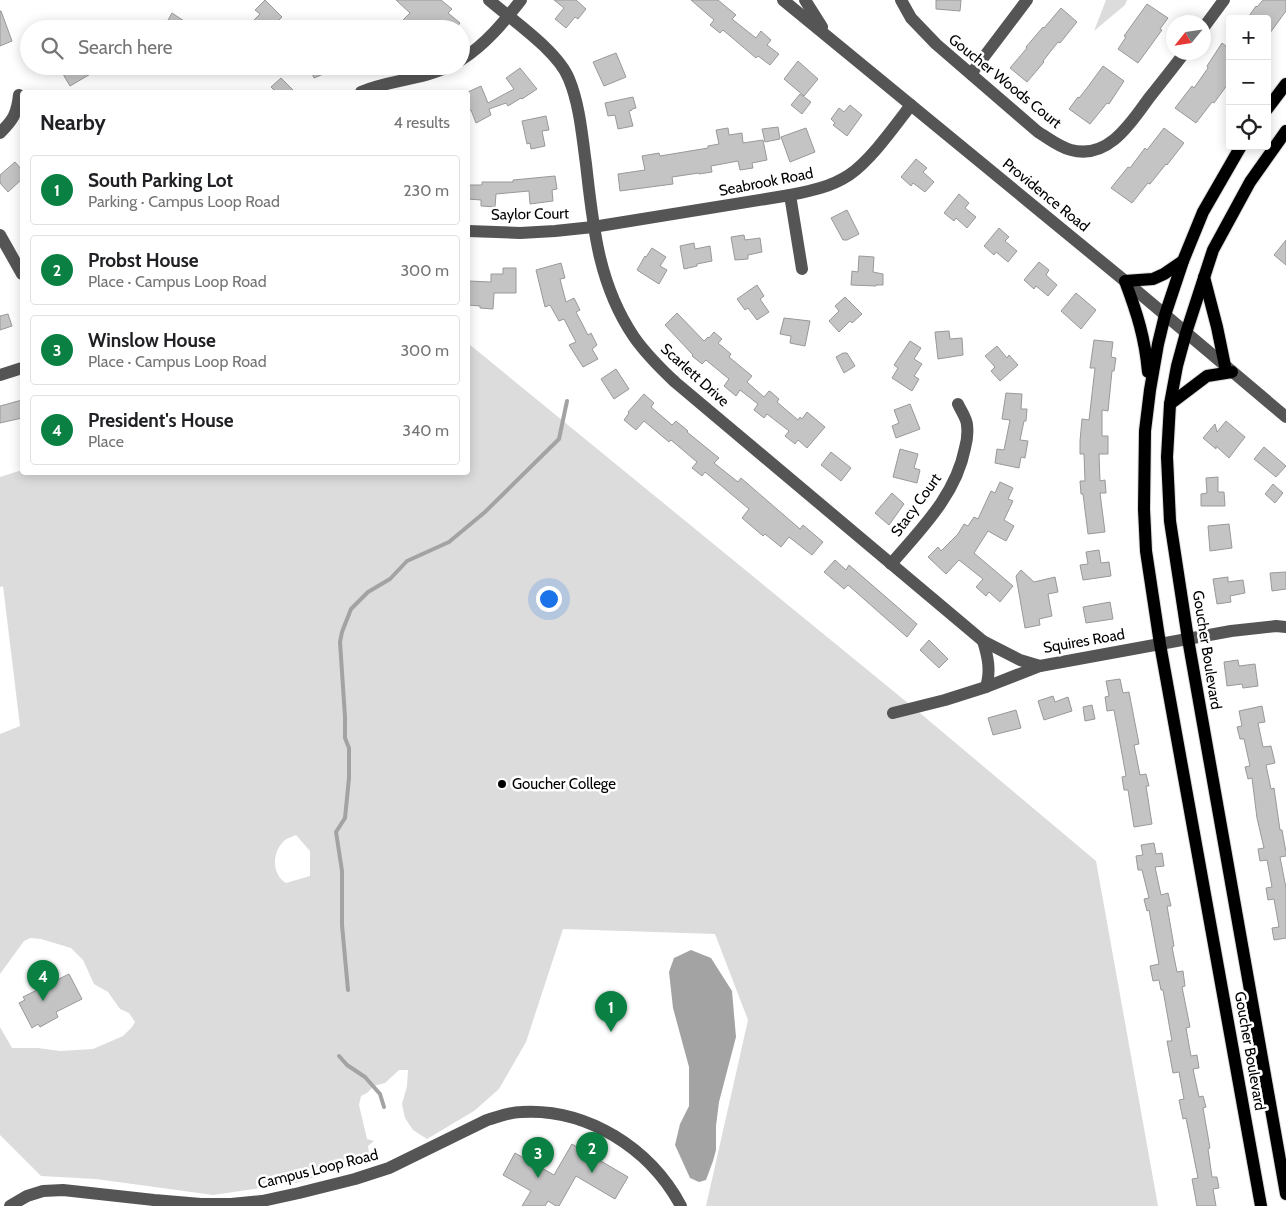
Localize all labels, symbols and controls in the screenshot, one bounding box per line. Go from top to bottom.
north arrow [1166,15,1211,60]
map controls [1226,15,1271,150]
button: + [1226,15,1271,60]
search box [20,20,470,75]
street label: Goucher Woods Court [945,30,1065,132]
icon: search [38,34,66,62]
text: Search here [78,36,172,59]
button: − [1226,60,1271,105]
button: locate [1226,105,1271,150]
text: Nearby [40,110,106,135]
text: 4 results [393,113,450,132]
street label: Providence Road [999,155,1093,235]
street label: Seabrook Road [717,164,815,200]
text: South Parking Lot [88,169,233,192]
text: 1 [54,181,60,200]
text: 230 m [403,181,449,200]
text: Parking · Campus Loop Road [88,192,280,211]
street label: Saylor Court [491,204,569,224]
text: Probst House [88,249,199,272]
text: 2 [53,261,61,280]
text: 300 m [400,261,449,280]
text: Place · Campus Loop Road [88,272,267,291]
text: Winslow House [88,329,216,352]
street label: Scarlett Drive [657,340,733,411]
text: 3 [53,341,61,360]
text: 300 m [400,341,449,360]
text: Place · Campus Loop Road [88,352,267,371]
text: President's House [88,409,234,432]
text: 4 [52,421,62,440]
text: 340 m [402,421,449,440]
text: Place [88,432,124,451]
street label: Stacy Court [887,470,945,540]
your location [536,586,562,612]
street label: Goucher Boulevard [1189,589,1225,711]
street label: Squires Road [1042,625,1126,657]
place label: Goucher College [512,775,616,793]
marker: Goucher College [496,778,508,790]
pin: 4 [27,960,59,1001]
street label: Goucher Boulevard [1231,990,1269,1112]
pin: 1 [595,991,627,1032]
pin: 2 [576,1132,608,1173]
pin: 3 [522,1137,554,1178]
street label: Campus Loop Road [256,1145,380,1193]

